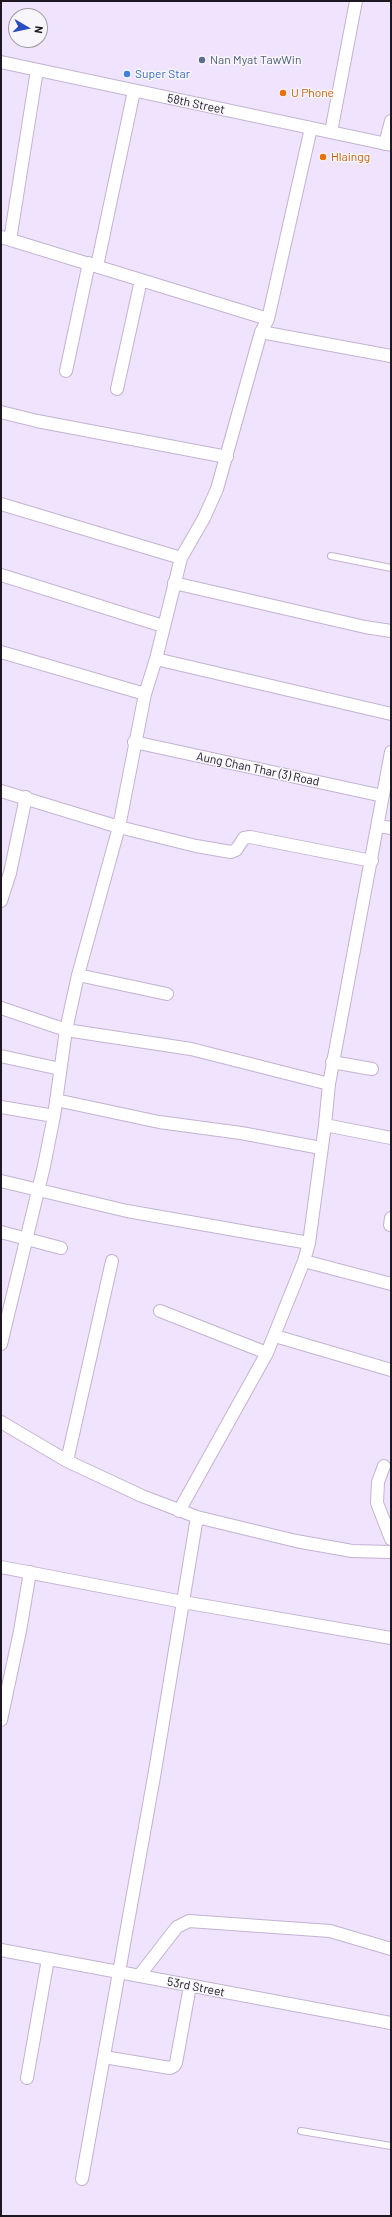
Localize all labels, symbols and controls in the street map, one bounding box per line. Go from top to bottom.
north arrow [8,8,48,48]
text: N [32,25,46,34]
place label: Nan Myat TawWin [210,53,301,67]
marker: Nan Myat TawWin [197,55,207,65]
place label: Super Star [135,67,190,81]
marker: Super Star [122,69,132,79]
place label: U Phone [291,86,334,100]
marker: U Phone [278,88,288,98]
street label: 58th Street [166,91,226,117]
place label: Hlaingg [331,150,370,164]
marker: Hlaingg [318,152,328,162]
street label: Aung Chan Thar (3) Road [195,749,321,789]
street label: 53rd Street [166,1974,226,2000]

